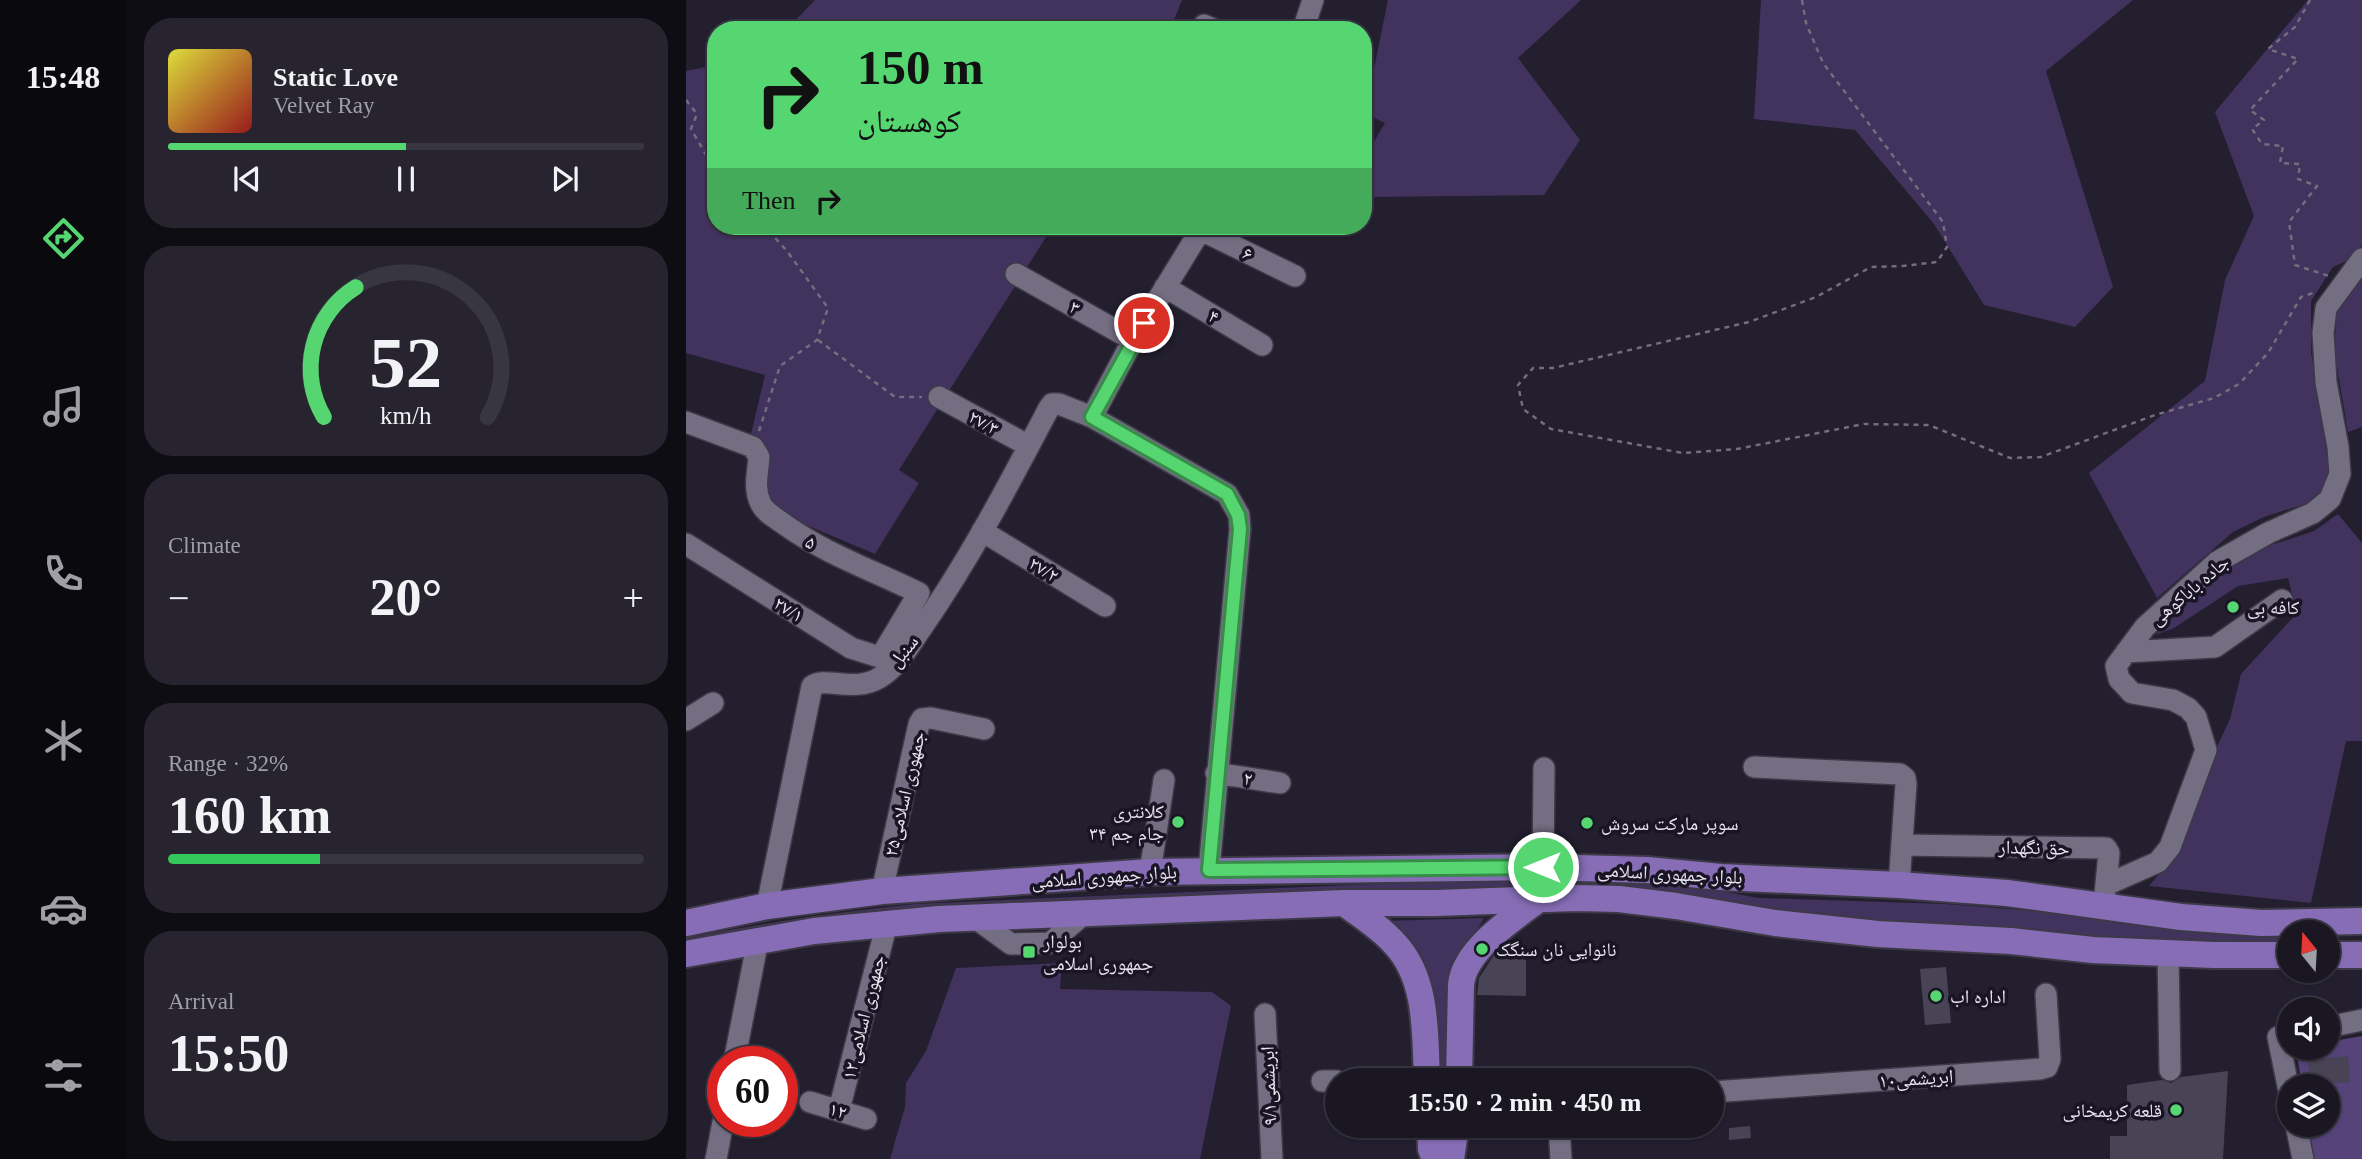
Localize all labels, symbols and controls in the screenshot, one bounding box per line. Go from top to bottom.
text: 150 m [857,40,984,95]
icon: right [742,49,833,140]
text: 15:48 [26,59,100,95]
text: Static Love [273,63,398,92]
text: Velvet Ray [273,93,375,118]
text: کوهستان [857,103,961,139]
icon: previous [228,160,266,198]
icon: pause [387,160,425,198]
icon: next [546,160,584,198]
icon: right [809,182,847,220]
text: Then [742,186,795,215]
icon: directions [39,214,88,263]
street label: ۶ [1239,242,1256,265]
pin [1114,293,1174,353]
street label: ۳ [1066,296,1084,319]
icon: arrive [1125,304,1163,342]
street label: ۴ [1205,305,1223,328]
text: 52 [370,323,442,404]
icon: music [39,382,88,431]
text: km/h [380,402,432,429]
street label: ۲۷/۳ [965,406,1002,439]
street label: ۵ [802,531,820,554]
text: Climate [168,533,241,558]
icon: phone [39,549,88,598]
street label: جاده باباکوهی [2145,551,2234,630]
street label: ۲۷/۲ [1025,552,1062,586]
text: 20° [370,569,442,626]
text: − [168,577,189,619]
text: + [623,577,644,619]
street label: ۲۷/۱ [770,592,807,627]
place label: کافه بی [2247,597,2299,619]
marker: کافه بی [2225,599,2241,615]
street label: سنبل [884,631,923,672]
icon: climate [39,716,88,765]
street label: جمهوری اسلامی۲۵ [880,730,930,859]
text: Range · 32% [168,751,288,776]
street label: ۲ [1242,767,1254,790]
text: 160 km [168,787,331,844]
place label: کلانتری ۳۴ جام جم [1089,801,1164,847]
place label: سوپر مارکت سروش [1601,813,1739,835]
marker: کلانتری ۳۴ جام جم [1170,814,1186,830]
marker: سوپر مارکت سروش [1579,815,1595,831]
position arrow [1506,830,1580,904]
street label: حق نگهدار [1997,836,2070,860]
street label: بلوار جمهوری اسلامی [1597,859,1743,889]
street label: بلوار جمهوری اسلامی [1031,861,1177,893]
icon: car [39,884,88,933]
north arrow [2277,920,2340,984]
map controls [2277,920,2340,1137]
place label: بولوار جمهوری اسلامی [1042,931,1153,975]
place label: نانوایی نان سنگک [1496,939,1616,961]
marker: نانوایی نان سنگک [1474,941,1490,957]
marker: بولوار جمهوری اسلامی [1021,944,1037,960]
street label: جمهوری اسلامی۱۲ [838,953,890,1082]
place label: اداره اب [1950,986,2006,1008]
marker: اداره اب [1928,988,1944,1004]
text: Arrival [168,989,234,1014]
button: sound [2277,997,2340,1060]
text: 15:50 [168,1025,289,1082]
speed limit sign: 60 [707,1046,798,1137]
street label: ۹/۱ابریشمی [1257,1046,1281,1126]
icon: filters [39,1051,88,1100]
street label: ابریشمی۱۰ [1878,1065,1954,1093]
button: layers [2277,1074,2340,1137]
text: 15:50 · 2 min · 450 m [1408,1088,1642,1117]
street label: ۱۲ [827,1098,849,1123]
place label: قلعه کریمخانی [2062,1100,2162,1122]
marker: قلعه کریمخانی [2168,1102,2184,1118]

